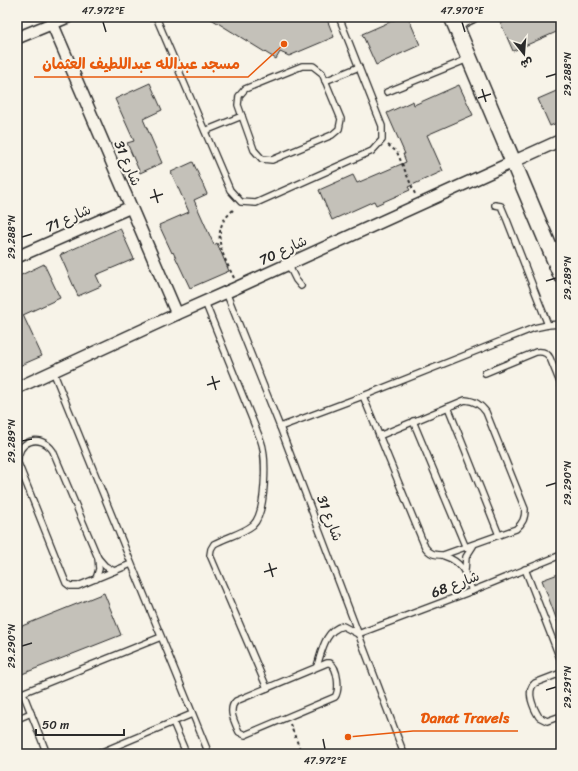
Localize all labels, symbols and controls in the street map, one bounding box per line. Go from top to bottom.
text: 47.972°E [82,2,126,20]
text: 47.970°E [441,2,485,20]
north arrow [504,34,544,74]
callout: مسجد عبدالله عبداللطيف العثمان [34,50,248,77]
text: مسجد عبدالله عبداللطيف العثمان [42,51,240,77]
text: ش [518,52,535,74]
text: 29.288°N [559,52,577,96]
street label: شارع 31 [107,136,148,190]
street label: شارع 71 [41,197,95,240]
text: 29.288°N [3,215,21,259]
street label: شارع 70 [255,228,312,273]
text: 29.289°N [559,256,577,300]
text: 29.289°N [3,419,21,463]
text: 29.290°N [559,461,577,505]
street label: شارع 31 [309,491,350,545]
street label: شارع 68 [427,564,483,605]
text: 29.290°N [3,624,21,668]
text: 29.291°N [559,666,577,708]
callout: Danat Travels [413,704,518,731]
text: Danat Travels [421,705,510,731]
scale bar [36,711,124,737]
text: 50 m [42,714,69,736]
text: 47.972°E [304,752,348,770]

